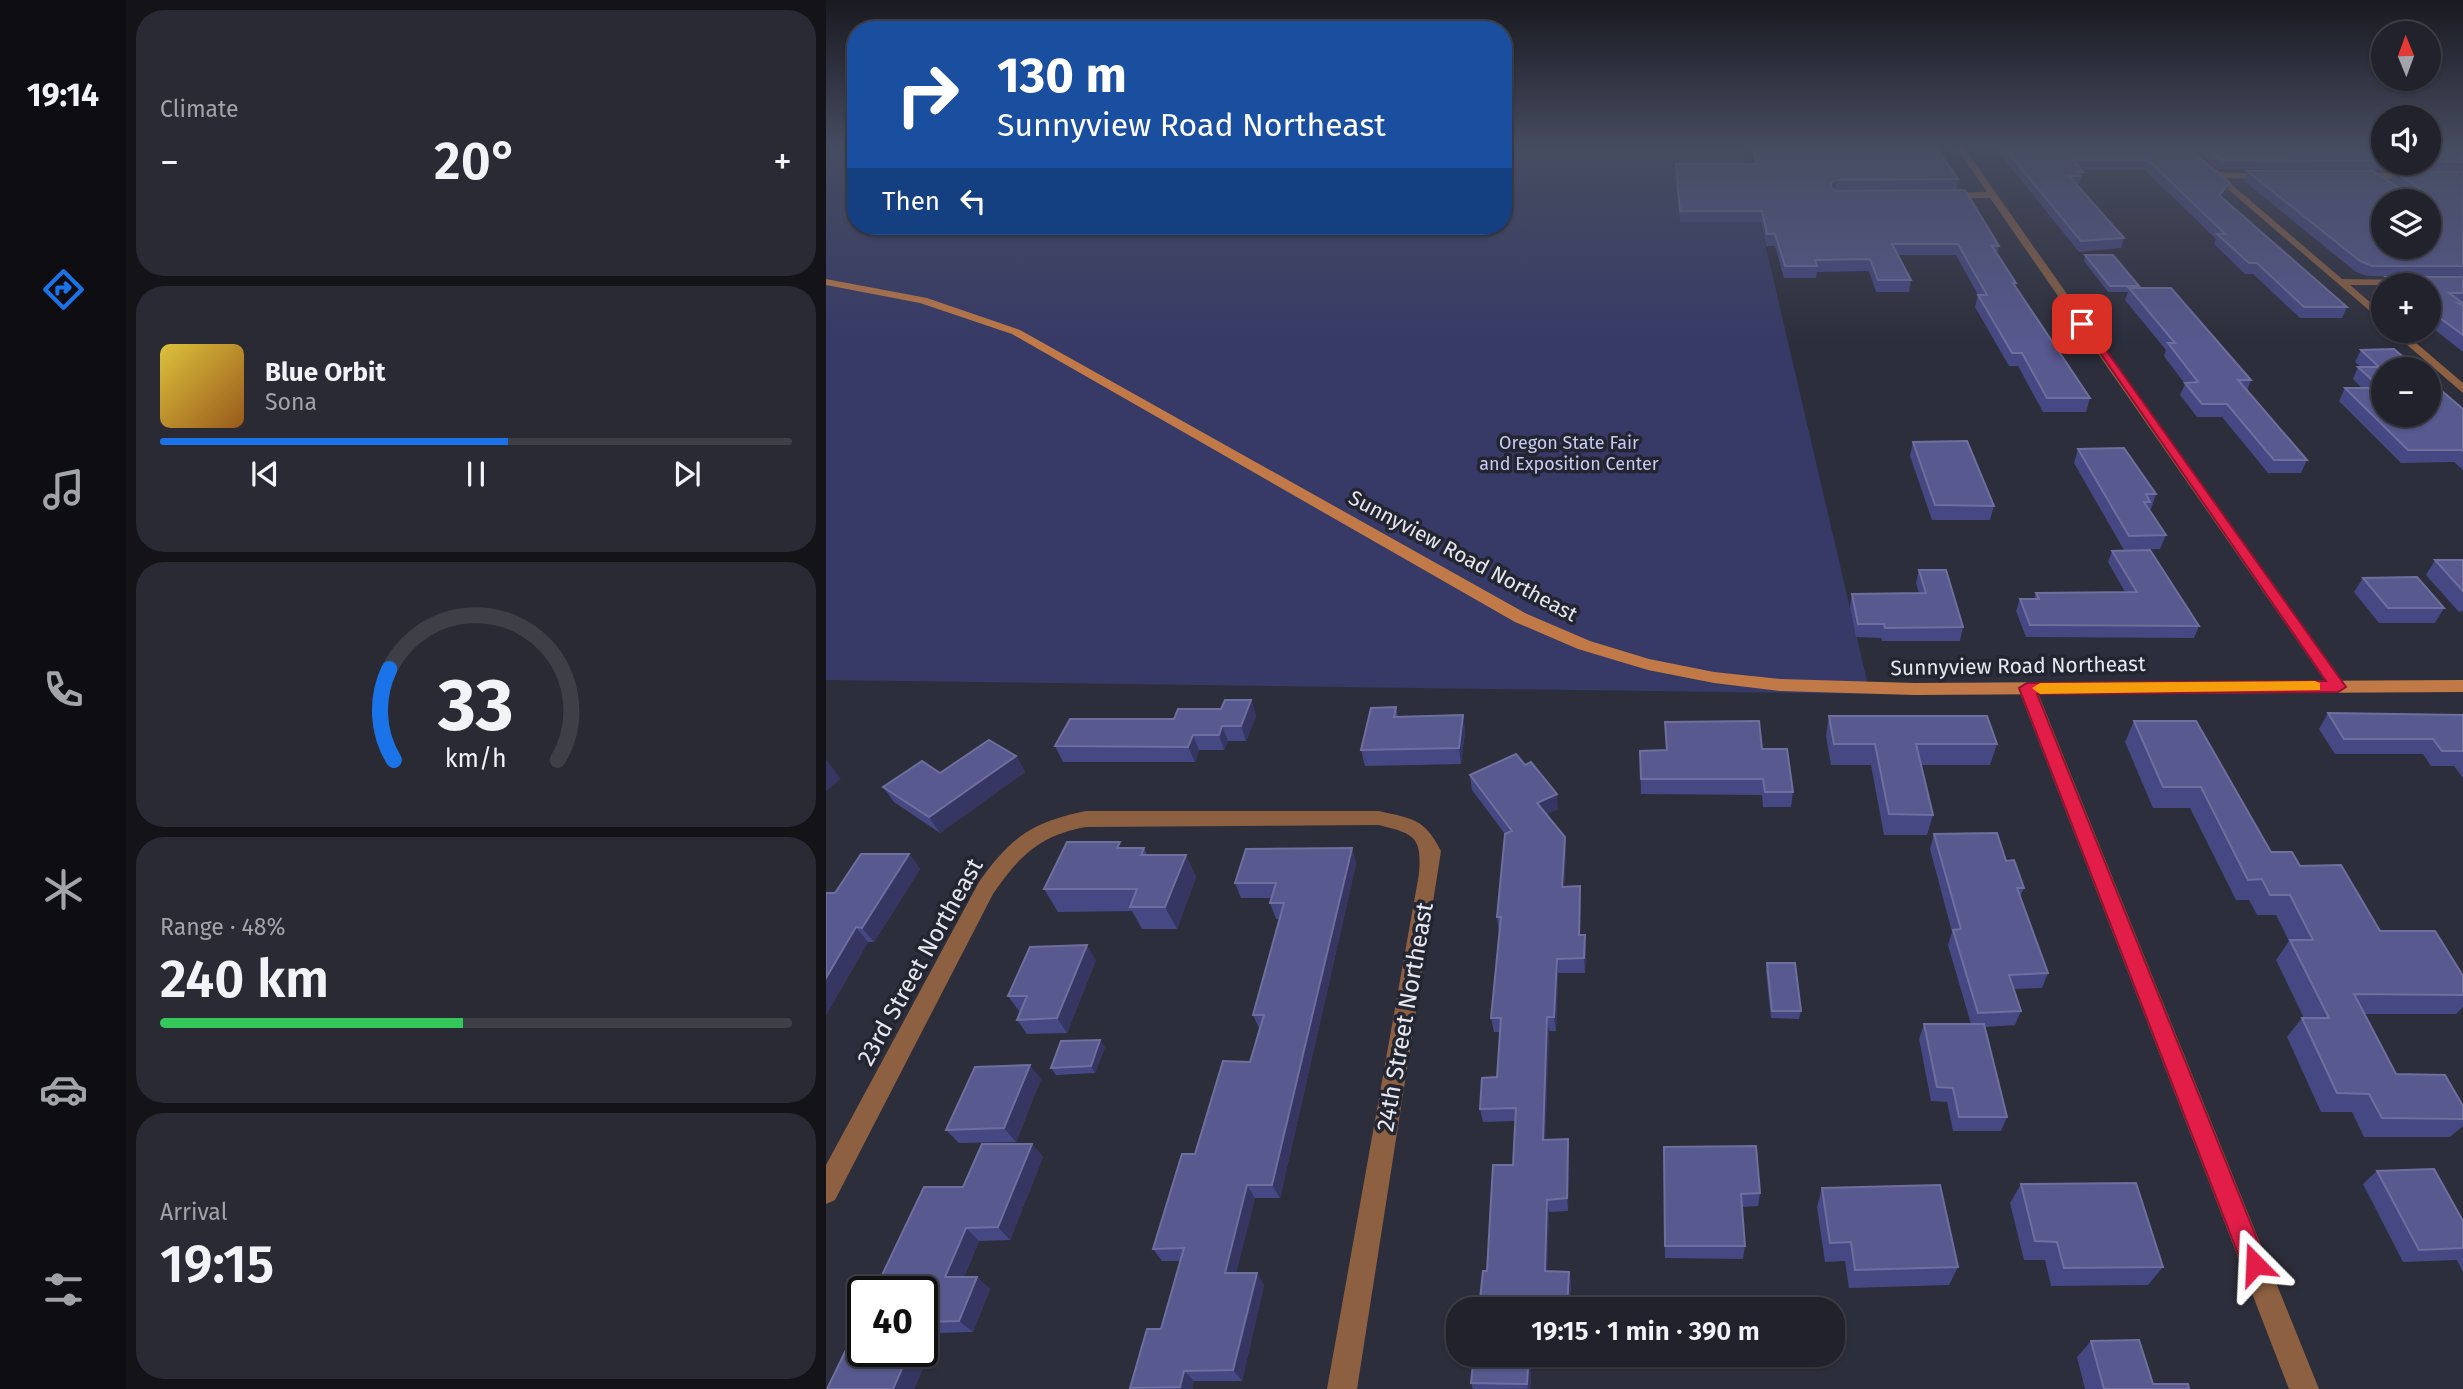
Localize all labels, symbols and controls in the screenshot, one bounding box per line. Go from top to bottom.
north arrow [2371,21,2441,91]
map controls [2371,21,2441,427]
text: 130 m [997,46,1127,105]
icon: right [882,49,973,140]
text: 19:14 [27,76,99,114]
text: Climate [160,95,239,123]
button: sound [2371,105,2441,175]
text: Sunnyview Road Northeast [997,106,1386,144]
text: 20° [434,130,518,193]
text: − [160,139,179,185]
text: + [773,139,792,185]
icon: left [954,182,992,220]
text: Then [882,186,940,217]
button: layers [2371,189,2441,259]
icon: directions [39,265,88,314]
button: + [2371,273,2441,343]
pin [2052,294,2112,354]
icon: arrive [2063,305,2101,343]
text: Blue Orbit [265,357,385,388]
button: − [2371,357,2441,427]
text: Sona [265,388,317,416]
park label: Oregon State Fair and Exposition Center [1479,432,1659,475]
icon: previous [246,455,284,493]
icon: pause [457,455,495,493]
icon: next [668,455,706,493]
icon: music [39,465,88,514]
street label: Sunnyview Road Northeast [1344,485,1582,628]
street label: Sunnyview Road Northeast [1890,651,2146,681]
text: 33 [437,663,514,750]
icon: phone [39,665,88,714]
text: km/h [445,744,507,774]
street label: 23rd Street Northeast [851,853,989,1070]
icon: climate [39,865,88,914]
street label: 24th Street Northeast [1371,900,1439,1134]
text: Range · 48% [160,913,285,941]
text: 240 km [160,948,329,1011]
icon: car [39,1065,88,1114]
text: Arrival [160,1198,227,1226]
position arrow [2218,1227,2292,1301]
text: 19:15 [160,1233,274,1296]
icon: filters [39,1265,88,1314]
speed limit sign: 40 [847,1276,938,1367]
text: 19:15 · 1 min · 390 m [1531,1316,1760,1347]

